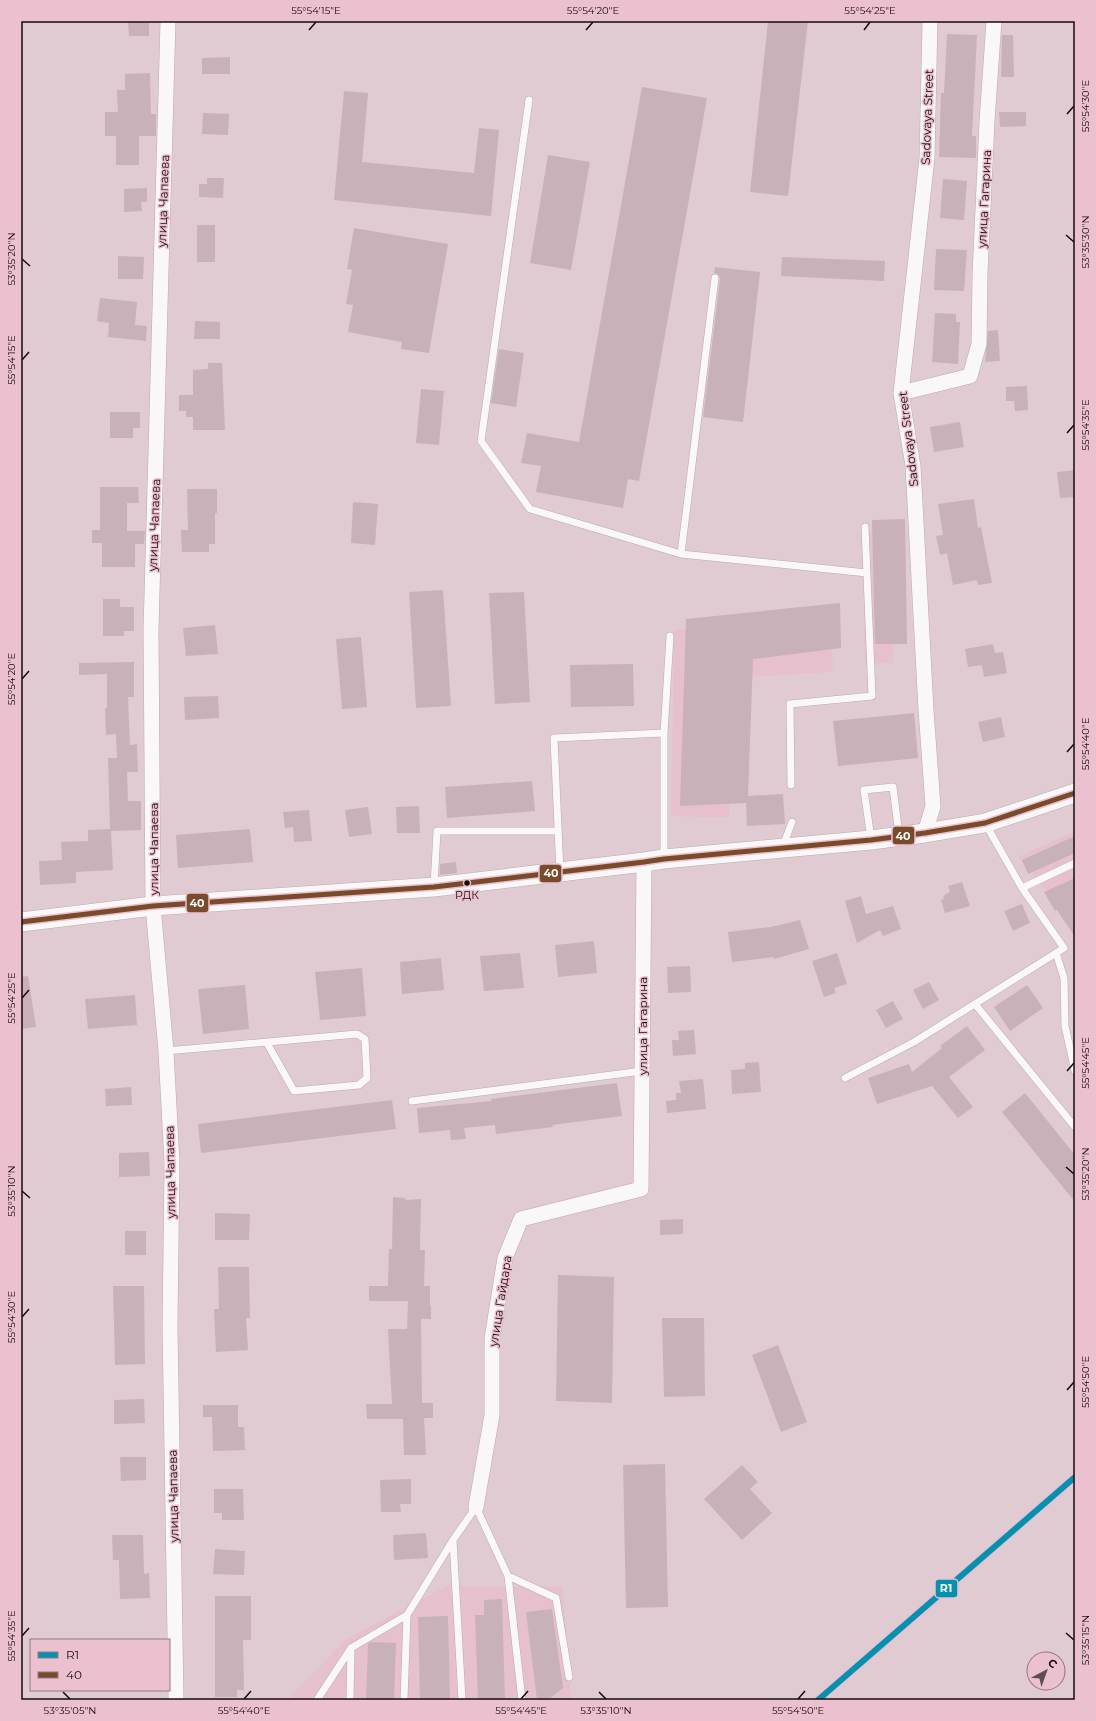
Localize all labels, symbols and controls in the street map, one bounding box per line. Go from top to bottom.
text: 55°54'15"E [291,4,341,17]
text: 55°54'20"E [567,4,620,17]
text: 55°54'25"E [844,4,896,17]
street label: Sadovaya Street [918,69,936,165]
text: 55°54'30"E [1079,80,1092,132]
street label: улица Гагарина [974,149,994,250]
street label: улица Чапаева [154,154,172,249]
text: 53°35'30"N [1079,215,1092,269]
text: 53°35'20"N [5,232,18,286]
text: 55°54'15"E [5,335,18,385]
street label: Sadovaya Street [895,390,921,487]
text: 55°54'35"E [1079,399,1092,451]
street label: улица Чапаева [145,478,163,573]
text: 55°54'20"E [5,652,18,705]
text: 55°54'40"E [1079,717,1092,770]
street label: улица Чапаева [146,803,161,896]
line badge: 40 [892,826,915,845]
text: 40 [895,829,911,843]
line badge: 40 [539,864,562,883]
text: 40 [543,866,559,880]
marker: РДК [462,878,472,888]
place label: РДК [455,888,479,902]
line badge: 40 [186,893,209,913]
text: 40 [189,896,205,910]
text: 55°54'25"E [5,972,18,1024]
street label: улица Гагарина [635,977,650,1076]
text: 55°54'45"E [1079,1037,1092,1089]
street label: улица Чапаева [162,1125,178,1220]
text: 53°35'20"N [1079,1147,1092,1201]
text: 53°35'10"N [5,1165,18,1217]
street label: улица Гайдара [485,1254,515,1349]
text: 55°54'30"E [5,1291,18,1343]
text: 55°54'50"E [1079,1356,1092,1408]
street label: улица Чапаева [165,1449,181,1544]
line badge: R1 [935,1579,958,1598]
text: R1 [940,1581,952,1595]
text: 55°54'35"E [5,1610,18,1662]
text: 53°35'15"N [1079,1615,1092,1665]
legend [30,1639,170,1691]
text: R1 [66,1647,79,1662]
north arrow [1026,1651,1066,1691]
text: С [1045,1656,1060,1671]
text: 40 [66,1667,82,1682]
text: 53°35'05"N [44,1704,96,1717]
text: 55°54'40"E [218,1704,271,1717]
text: 55°54'45"E [495,1704,547,1717]
text: 53°35'10"N [580,1704,632,1717]
text: 55°54'50"E [772,1704,824,1717]

